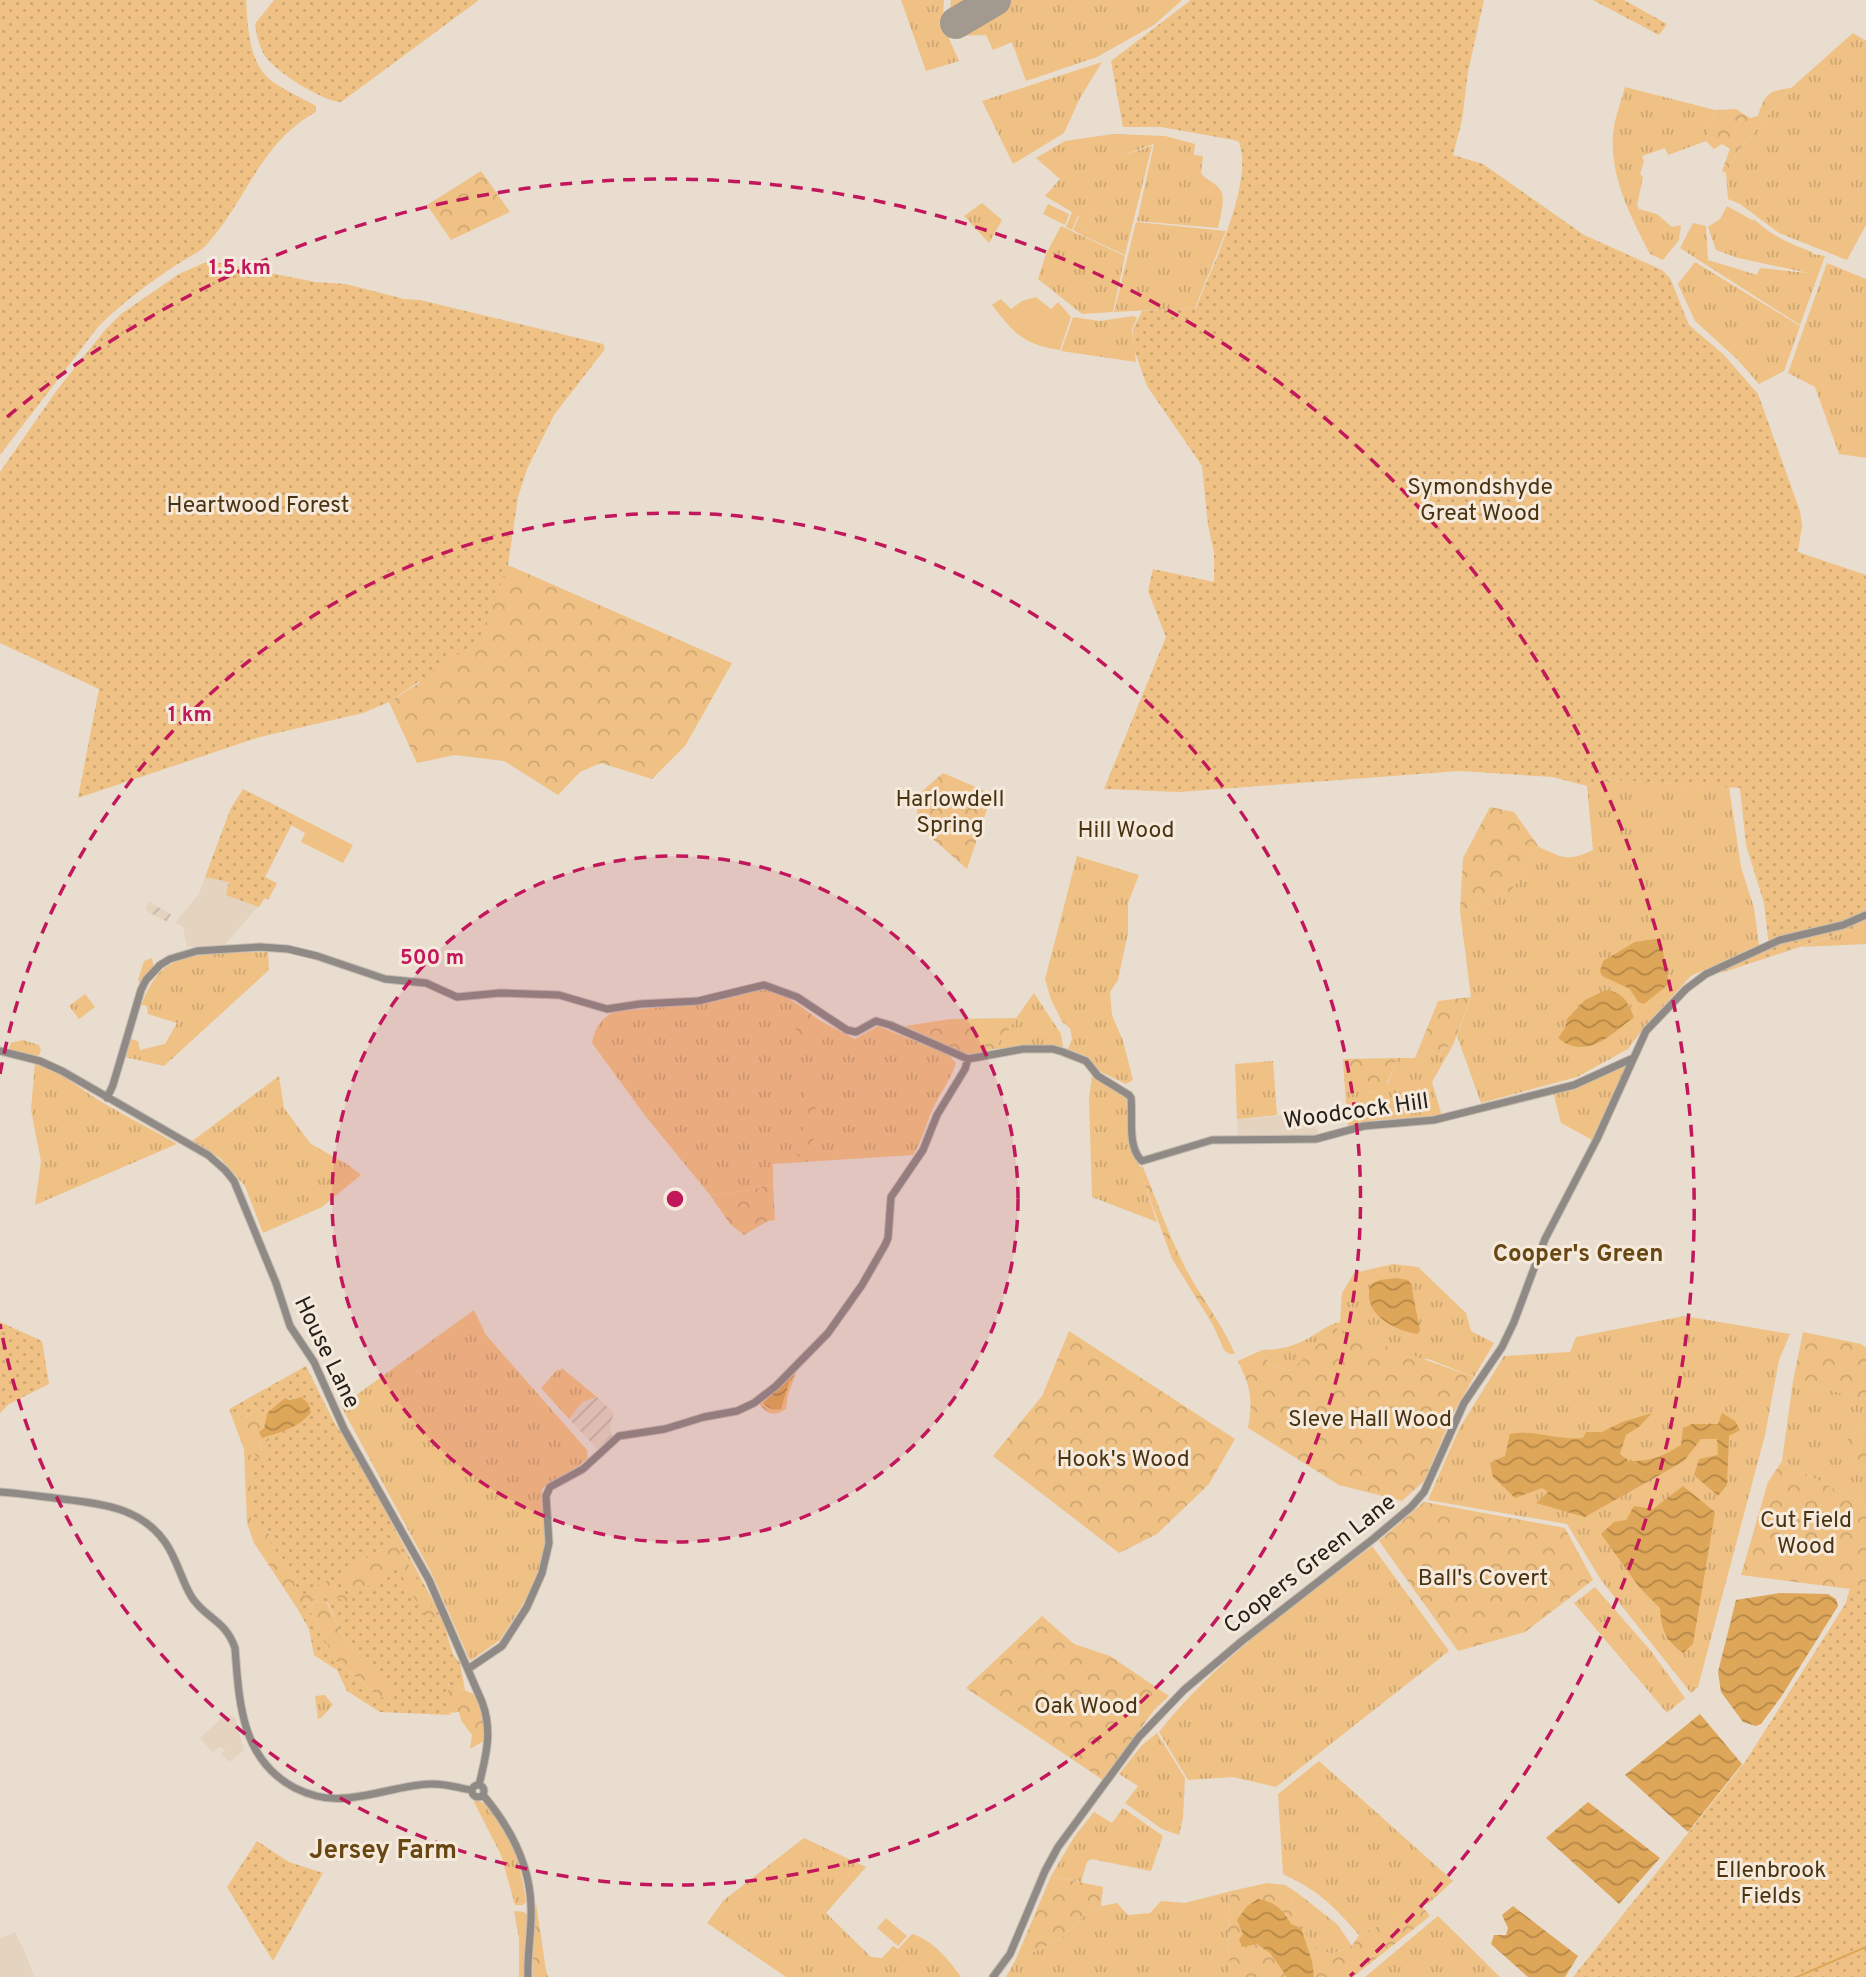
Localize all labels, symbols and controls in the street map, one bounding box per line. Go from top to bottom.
text: 1.5 km [209,255,271,282]
park label: Symondshyde Great Wood [1407,474,1553,529]
park label: Heartwood Forest [167,492,349,521]
text: 1 km [168,702,212,729]
park label: Harlowdell Spring [896,786,1004,841]
park label: Hill Wood [1077,817,1175,846]
text: 500 m [400,945,464,972]
street label: Woodcock Hill [1282,1088,1431,1137]
centre of rings [663,1187,687,1211]
district label: Cooper's Green [1493,1240,1663,1270]
street label: House Lane [286,1292,365,1414]
park label: Sleve Hall Wood [1288,1406,1452,1435]
park label: Hook's Wood [1056,1446,1190,1475]
street label: Coopers Green Lane [1219,1489,1402,1641]
park label: Cut Field Wood [1760,1507,1852,1562]
park label: Ball's Covert [1418,1565,1548,1594]
park label: Oak Wood [1034,1693,1138,1722]
district label: Jersey Farm [309,1835,457,1868]
park label: Ellenbrook Fields [1716,1857,1826,1912]

